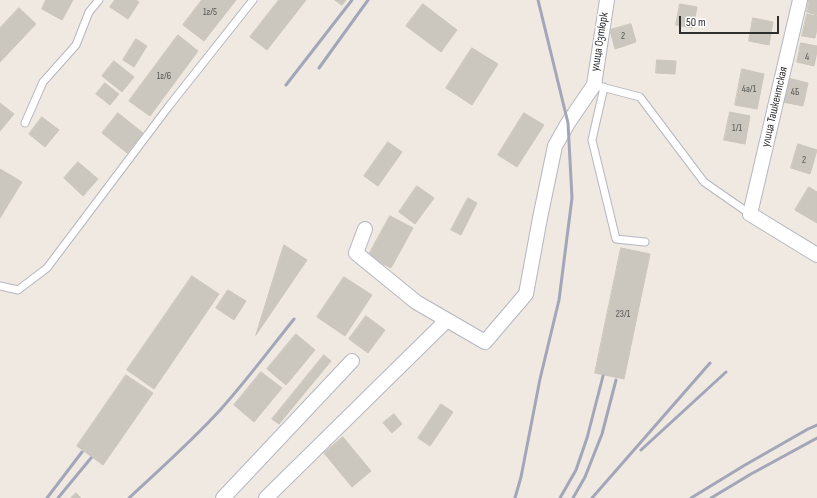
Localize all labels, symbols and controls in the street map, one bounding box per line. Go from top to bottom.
house number: 1г/5 [203,6,217,18]
scale bar [681,8,781,34]
street label: улица Озтюрк [588,11,612,73]
text: 50 m [686,15,706,30]
house number: 2 [621,30,625,42]
house number: 4 [805,51,809,63]
street label: улица Ташкентская [759,65,791,149]
house number: 1г/6 [157,70,171,82]
house number: 4а/1 [742,83,756,95]
house number: 4Б [791,86,799,98]
house number: 1/1 [732,122,742,134]
house number: 2 [802,154,806,166]
house number: 23/1 [616,308,630,320]

